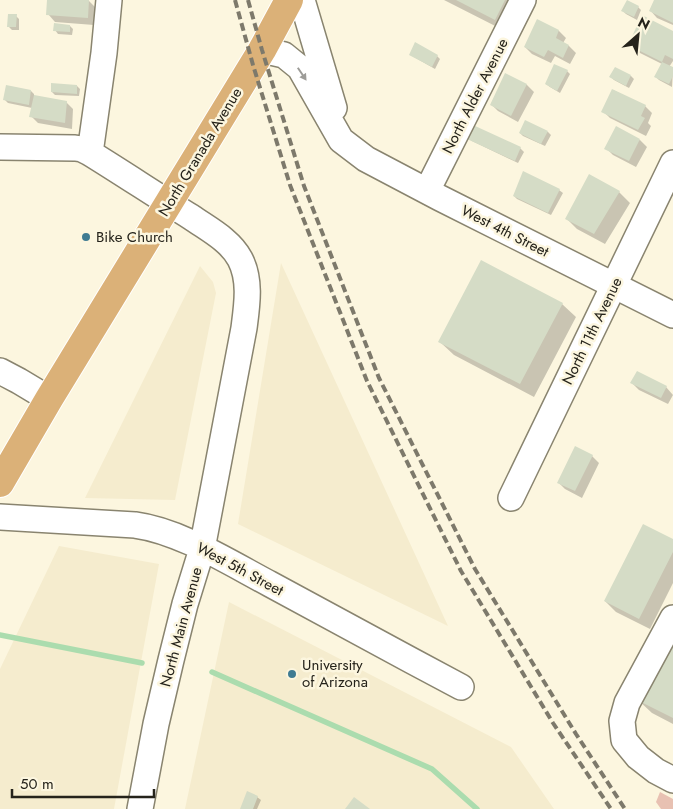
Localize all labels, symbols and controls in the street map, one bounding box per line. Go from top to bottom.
north arrow [613,10,663,60]
text: N [634,12,653,35]
street label: North Alder Avenue [436,34,514,158]
one-way arrow [298,67,307,81]
street label: North Granada Avenue [153,83,247,221]
street label: West 4th Street [457,199,553,263]
place label: Bike Church [96,226,173,248]
marker: Bike Church [80,231,92,243]
street label: North 11th Avenue [556,273,628,388]
street label: West 5th Street [193,537,288,601]
street label: North Main Avenue [154,564,208,689]
place label: University of Arizona [302,654,368,693]
marker: University of Arizona [286,668,298,680]
scale bar [12,766,155,798]
text: 50 m [20,773,54,795]

